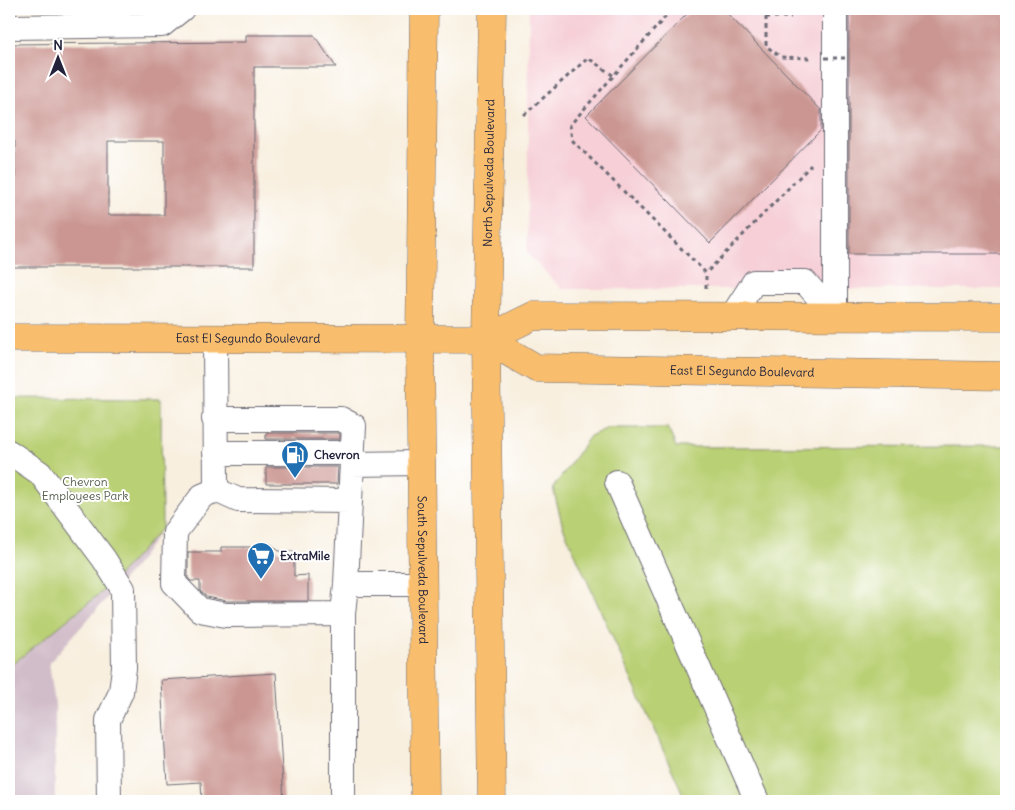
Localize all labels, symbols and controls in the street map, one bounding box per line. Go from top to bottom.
north arrow [32,32,82,82]
text: N [53,36,63,54]
street label: North Sepulveda Boulevard [480,99,497,247]
street label: East El Segundo Boulevard [176,330,320,346]
street label: East El Segundo Boulevard [670,362,815,380]
fuel station icon: Chevron [280,440,310,479]
place label: Chevron [314,447,360,462]
park label: Chevron Employees Park [42,474,128,503]
street label: South Sepulveda Boulevard [415,496,431,644]
supermarket icon: ExtraMile [246,541,276,580]
place label: ExtraMile [280,548,331,563]

